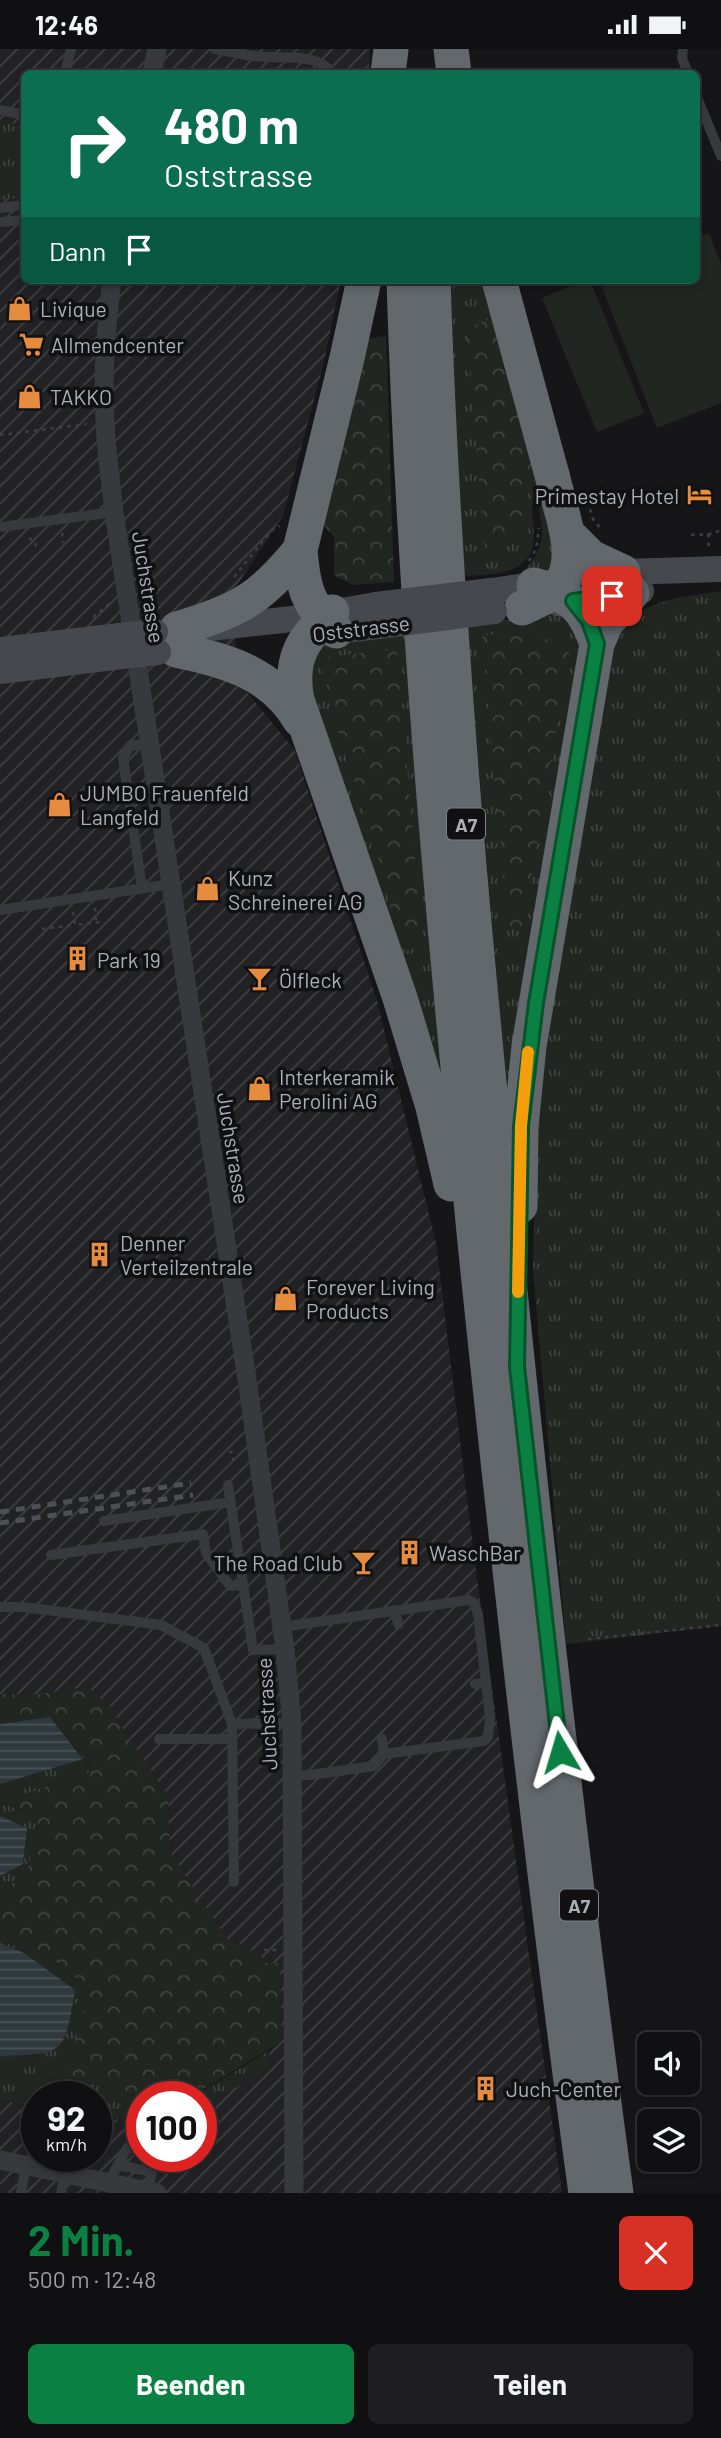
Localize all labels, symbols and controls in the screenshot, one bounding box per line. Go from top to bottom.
text: 12:46 [35,9,98,40]
text: 480 m [164,95,299,154]
icon: right [49,98,140,189]
text: Oststrasse [164,155,313,193]
icon: arrive [120,231,158,269]
text: Dann [49,235,106,266]
shop icon: Livique [6,294,34,322]
place label: Livique [40,296,107,321]
supermarket icon: Allmendcenter [17,330,45,358]
place label: Allmendcenter [51,332,184,357]
shop icon: TAKKO [16,382,44,410]
place label: TAKKO [50,384,112,409]
hotel icon: Primestay Hotel [685,481,713,509]
place label: Primestay Hotel [535,483,679,508]
street label: Juchstrasse [128,529,170,645]
pin [582,566,642,626]
icon: arrive [593,577,631,615]
street label: Oststrasse [311,610,411,646]
place label: JUMBO Frauenfeld Langfeld [80,780,249,829]
shop icon: JUMBO Frauenfeld Langfeld [46,790,74,818]
road number: A7 [447,809,485,839]
place label: Kunz Schreinerei AG [228,865,363,914]
shop icon: Kunz Schreinerei AG [194,875,222,903]
building icon: Park 19 [63,945,91,973]
place label: Park 19 [97,947,161,972]
bar icon: Ölfleck [245,965,273,993]
place label: Ölfleck [279,967,342,992]
place label: Interkeramik Perolini AG [279,1064,395,1113]
shop icon: Interkeramik Perolini AG [245,1074,273,1102]
street label: Juchstrasse [213,1090,255,1206]
place label: Denner Verteilzentrale [120,1230,253,1279]
building icon: Denner Verteilzentrale [86,1240,114,1268]
place label: Forever Living Products [306,1274,435,1323]
shop icon: Forever Living Products [272,1284,300,1312]
building icon: WaschBar [395,1538,423,1566]
place label: WaschBar [429,1540,521,1565]
bar icon: The Road Club [349,1548,377,1576]
place label: The Road Club [214,1550,343,1575]
street label: Juchstrasse [251,1657,281,1771]
position arrow [523,1715,597,1789]
road number: A7 [560,1889,598,1921]
map controls [637,2032,700,2172]
button: sound [637,2032,700,2095]
building icon: Juch-Center [472,2074,500,2102]
place label: Juch-Center [506,2076,621,2101]
speed limit sign: 100 [126,2081,217,2172]
text: 92 [47,2096,86,2138]
button: layers [637,2109,700,2172]
text: km/h [46,2133,87,2155]
text: 2 Min. [28,2214,135,2264]
button: close [619,2216,693,2290]
text: 500 m · 12:48 [28,2265,156,2293]
button: Beenden [28,2344,354,2424]
button: Teilen [368,2344,693,2424]

